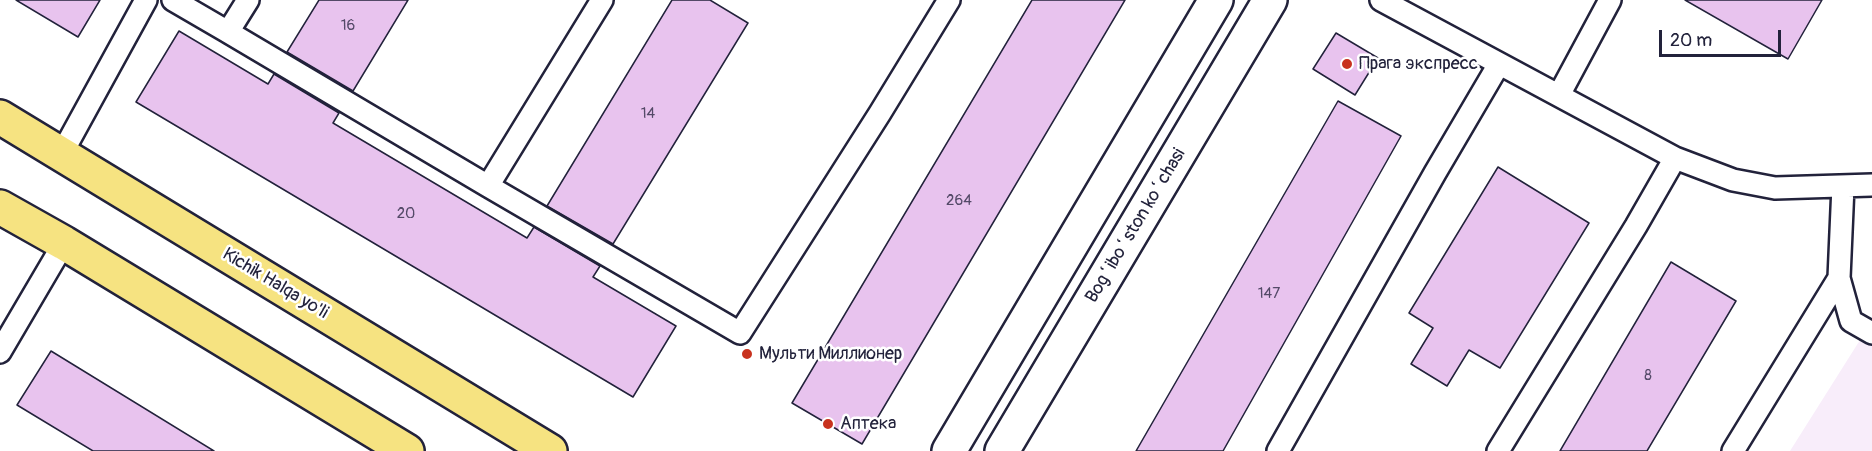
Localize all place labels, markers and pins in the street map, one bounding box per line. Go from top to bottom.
place label: Прага экспресс [1359,53,1478,75]
marker: Прага экспресс [1340,57,1354,71]
place label: Мульти Миллионер [759,343,902,365]
marker: Мульти Миллионер [740,347,754,361]
place label: Аптека [840,413,896,435]
marker: Аптека [821,417,835,431]

